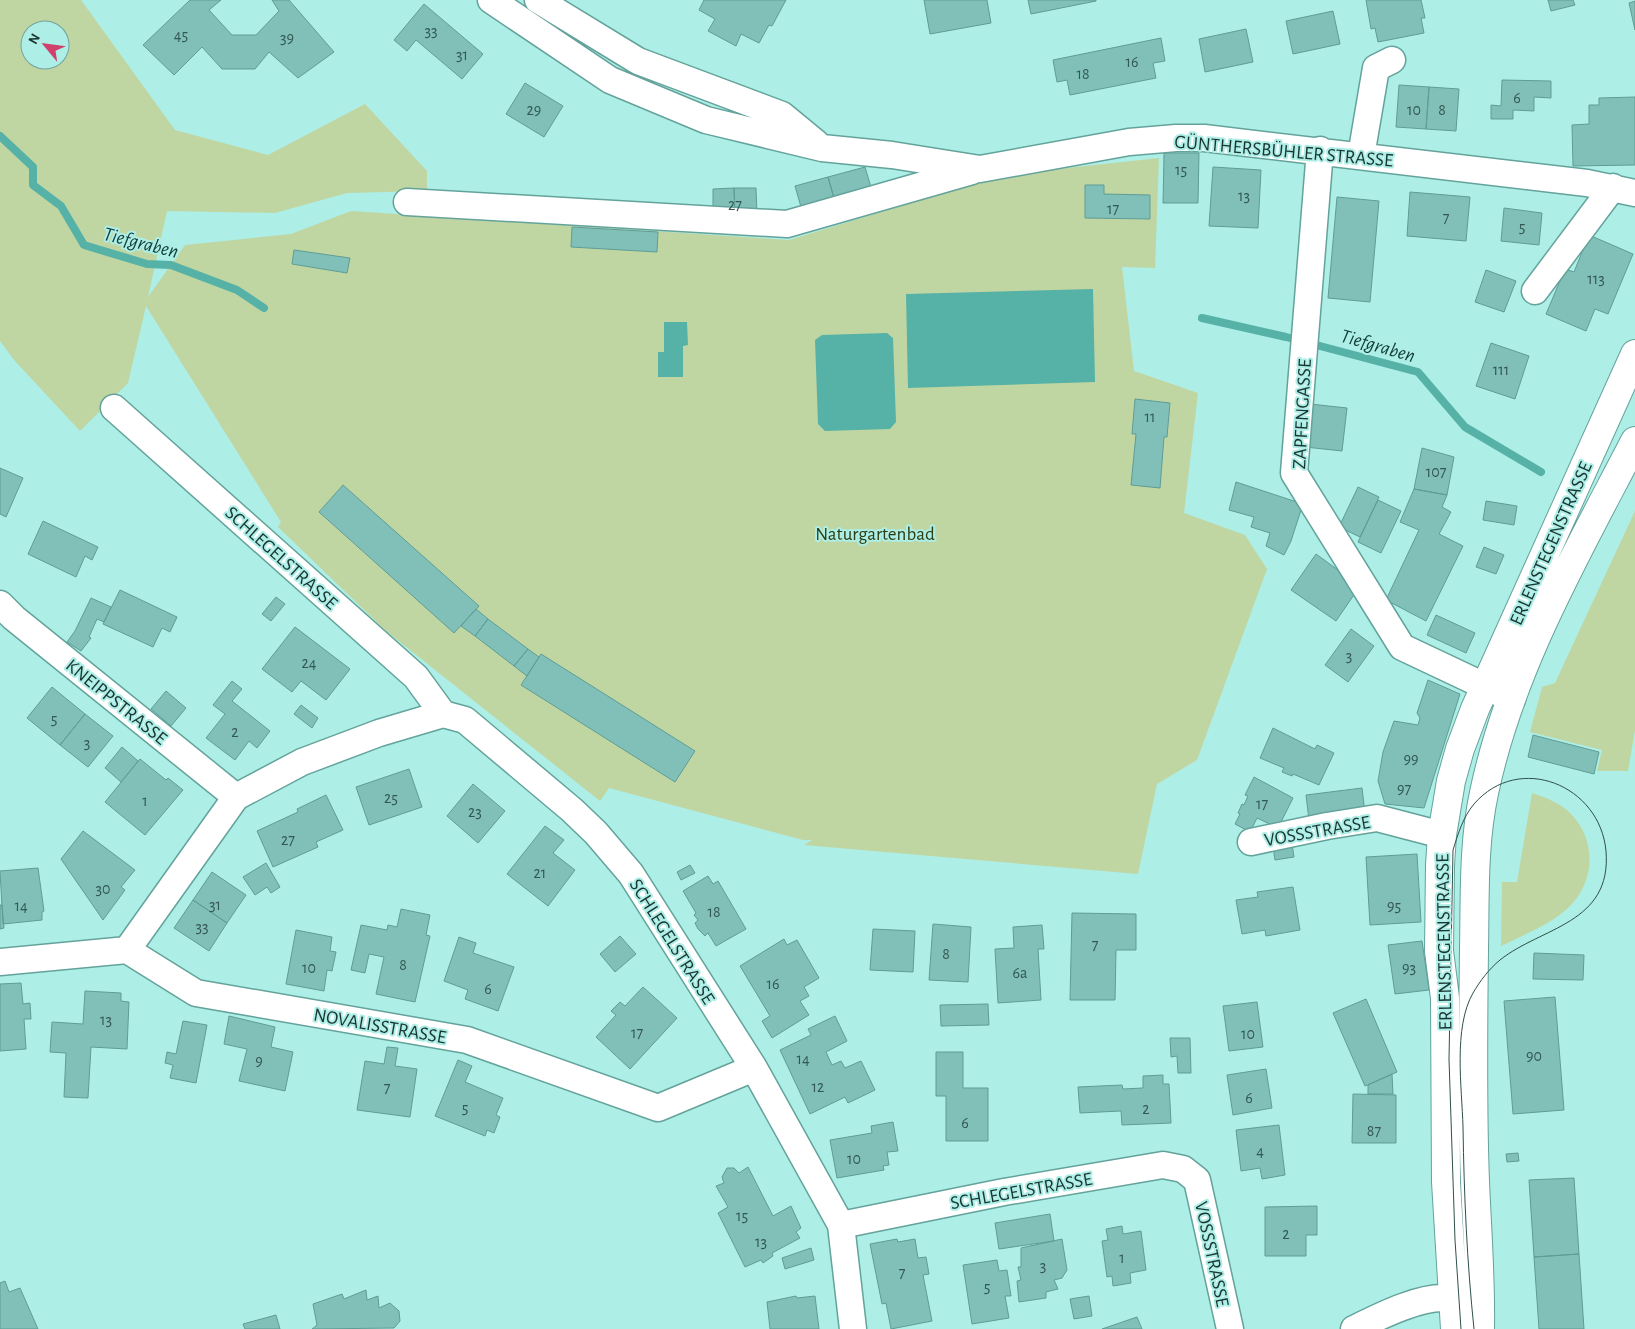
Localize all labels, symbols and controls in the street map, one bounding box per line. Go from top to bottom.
north arrow [20,20,70,70]
house number: 33 [424,23,438,39]
house number: 45 [174,27,188,43]
house number: 39 [280,30,294,46]
text: N [26,32,43,47]
house number: 31 [456,47,468,63]
house number: 16 [1125,54,1139,70]
house number: 18 [1076,66,1090,82]
house number: 6 [1513,90,1521,106]
house number: 29 [527,102,541,118]
house number: 10 [1407,102,1421,118]
house number: 8 [1438,102,1446,118]
street label: GÜNTHERSBÜHLER STRASSE [1174,131,1394,171]
house number: 15 [1175,162,1187,178]
house number: 13 [1238,188,1250,204]
house number: 27 [728,197,742,213]
house number: 17 [1107,201,1119,217]
house number: 7 [1443,210,1450,226]
house number: 5 [1519,219,1525,235]
water label: Tiefgraben [101,224,180,262]
house number: 113 [1587,271,1605,287]
water label: Tiefgraben [1338,326,1417,366]
street label: ZAPFENGASSE [1290,358,1315,470]
house number: 111 [1493,362,1509,378]
house number: 11 [1144,409,1156,425]
street label: ERLENSTEGENSTRASSE [1507,459,1596,628]
house number: 107 [1426,464,1447,480]
street label: SCHLEGELSTRASSE [221,503,341,613]
park label: Naturgartenbad [815,525,935,544]
house number: 3 [1346,648,1352,664]
house number: 24 [302,655,317,671]
street label: KNEIPPSTRASSE [62,656,170,749]
house number: 5 [51,711,57,727]
house number: 2 [231,724,239,740]
house number: 3 [84,735,90,751]
house number: 99 [1403,751,1419,767]
house number: 97 [1397,781,1411,797]
house number: 25 [384,790,398,806]
house number: 1 [142,793,148,809]
house number: 17 [1256,796,1268,812]
house number: 23 [468,804,482,820]
street label: VOSSSTRASSE [1263,813,1372,850]
house number: 27 [281,832,295,848]
street label: ERLENSTEGENSTRASSE [1433,853,1456,1030]
house number: 21 [534,865,546,881]
street label: SCHLEGELSTRASSE [626,876,718,1008]
house number: 30 [95,881,111,897]
house number: 31 [209,897,221,913]
house number: 14 [14,898,28,914]
house number: 95 [1387,898,1401,914]
house number: 18 [707,904,721,920]
house number: 33 [195,919,209,935]
house number: 7 [1092,937,1099,953]
house number: 8 [942,946,950,962]
house number: 8 [399,957,407,973]
house number: 10 [302,960,316,976]
house number: 93 [1402,960,1416,976]
house number: 6a [1013,965,1027,981]
house number: 16 [766,976,780,992]
house number: 6 [484,981,492,997]
street label: NOVALISSTRASSE [312,1005,448,1047]
house number: 13 [100,1012,112,1028]
house number: 17 [631,1025,643,1041]
house number: 10 [1241,1026,1255,1042]
house number: 90 [1526,1048,1542,1064]
house number: 14 [796,1051,810,1067]
house number: 9 [255,1053,263,1069]
house number: 12 [812,1079,824,1095]
house number: 7 [384,1080,391,1096]
house number: 6 [1245,1090,1253,1106]
house number: 5 [462,1100,468,1116]
house number: 2 [1142,1101,1150,1117]
house number: 6 [961,1115,969,1131]
house number: 87 [1367,1123,1381,1139]
house number: 4 [1256,1143,1264,1159]
house number: 10 [847,1151,861,1167]
street label: SCHLEGELSTRASSE [949,1170,1094,1213]
street label: VOSSSTRASSE [1191,1200,1232,1309]
house number: 15 [736,1208,748,1224]
house number: 2 [1282,1226,1290,1242]
house number: 13 [755,1234,767,1250]
house number: 1 [1119,1250,1125,1266]
house number: 3 [1040,1258,1046,1274]
house number: 7 [899,1265,906,1281]
house number: 5 [984,1279,990,1295]

